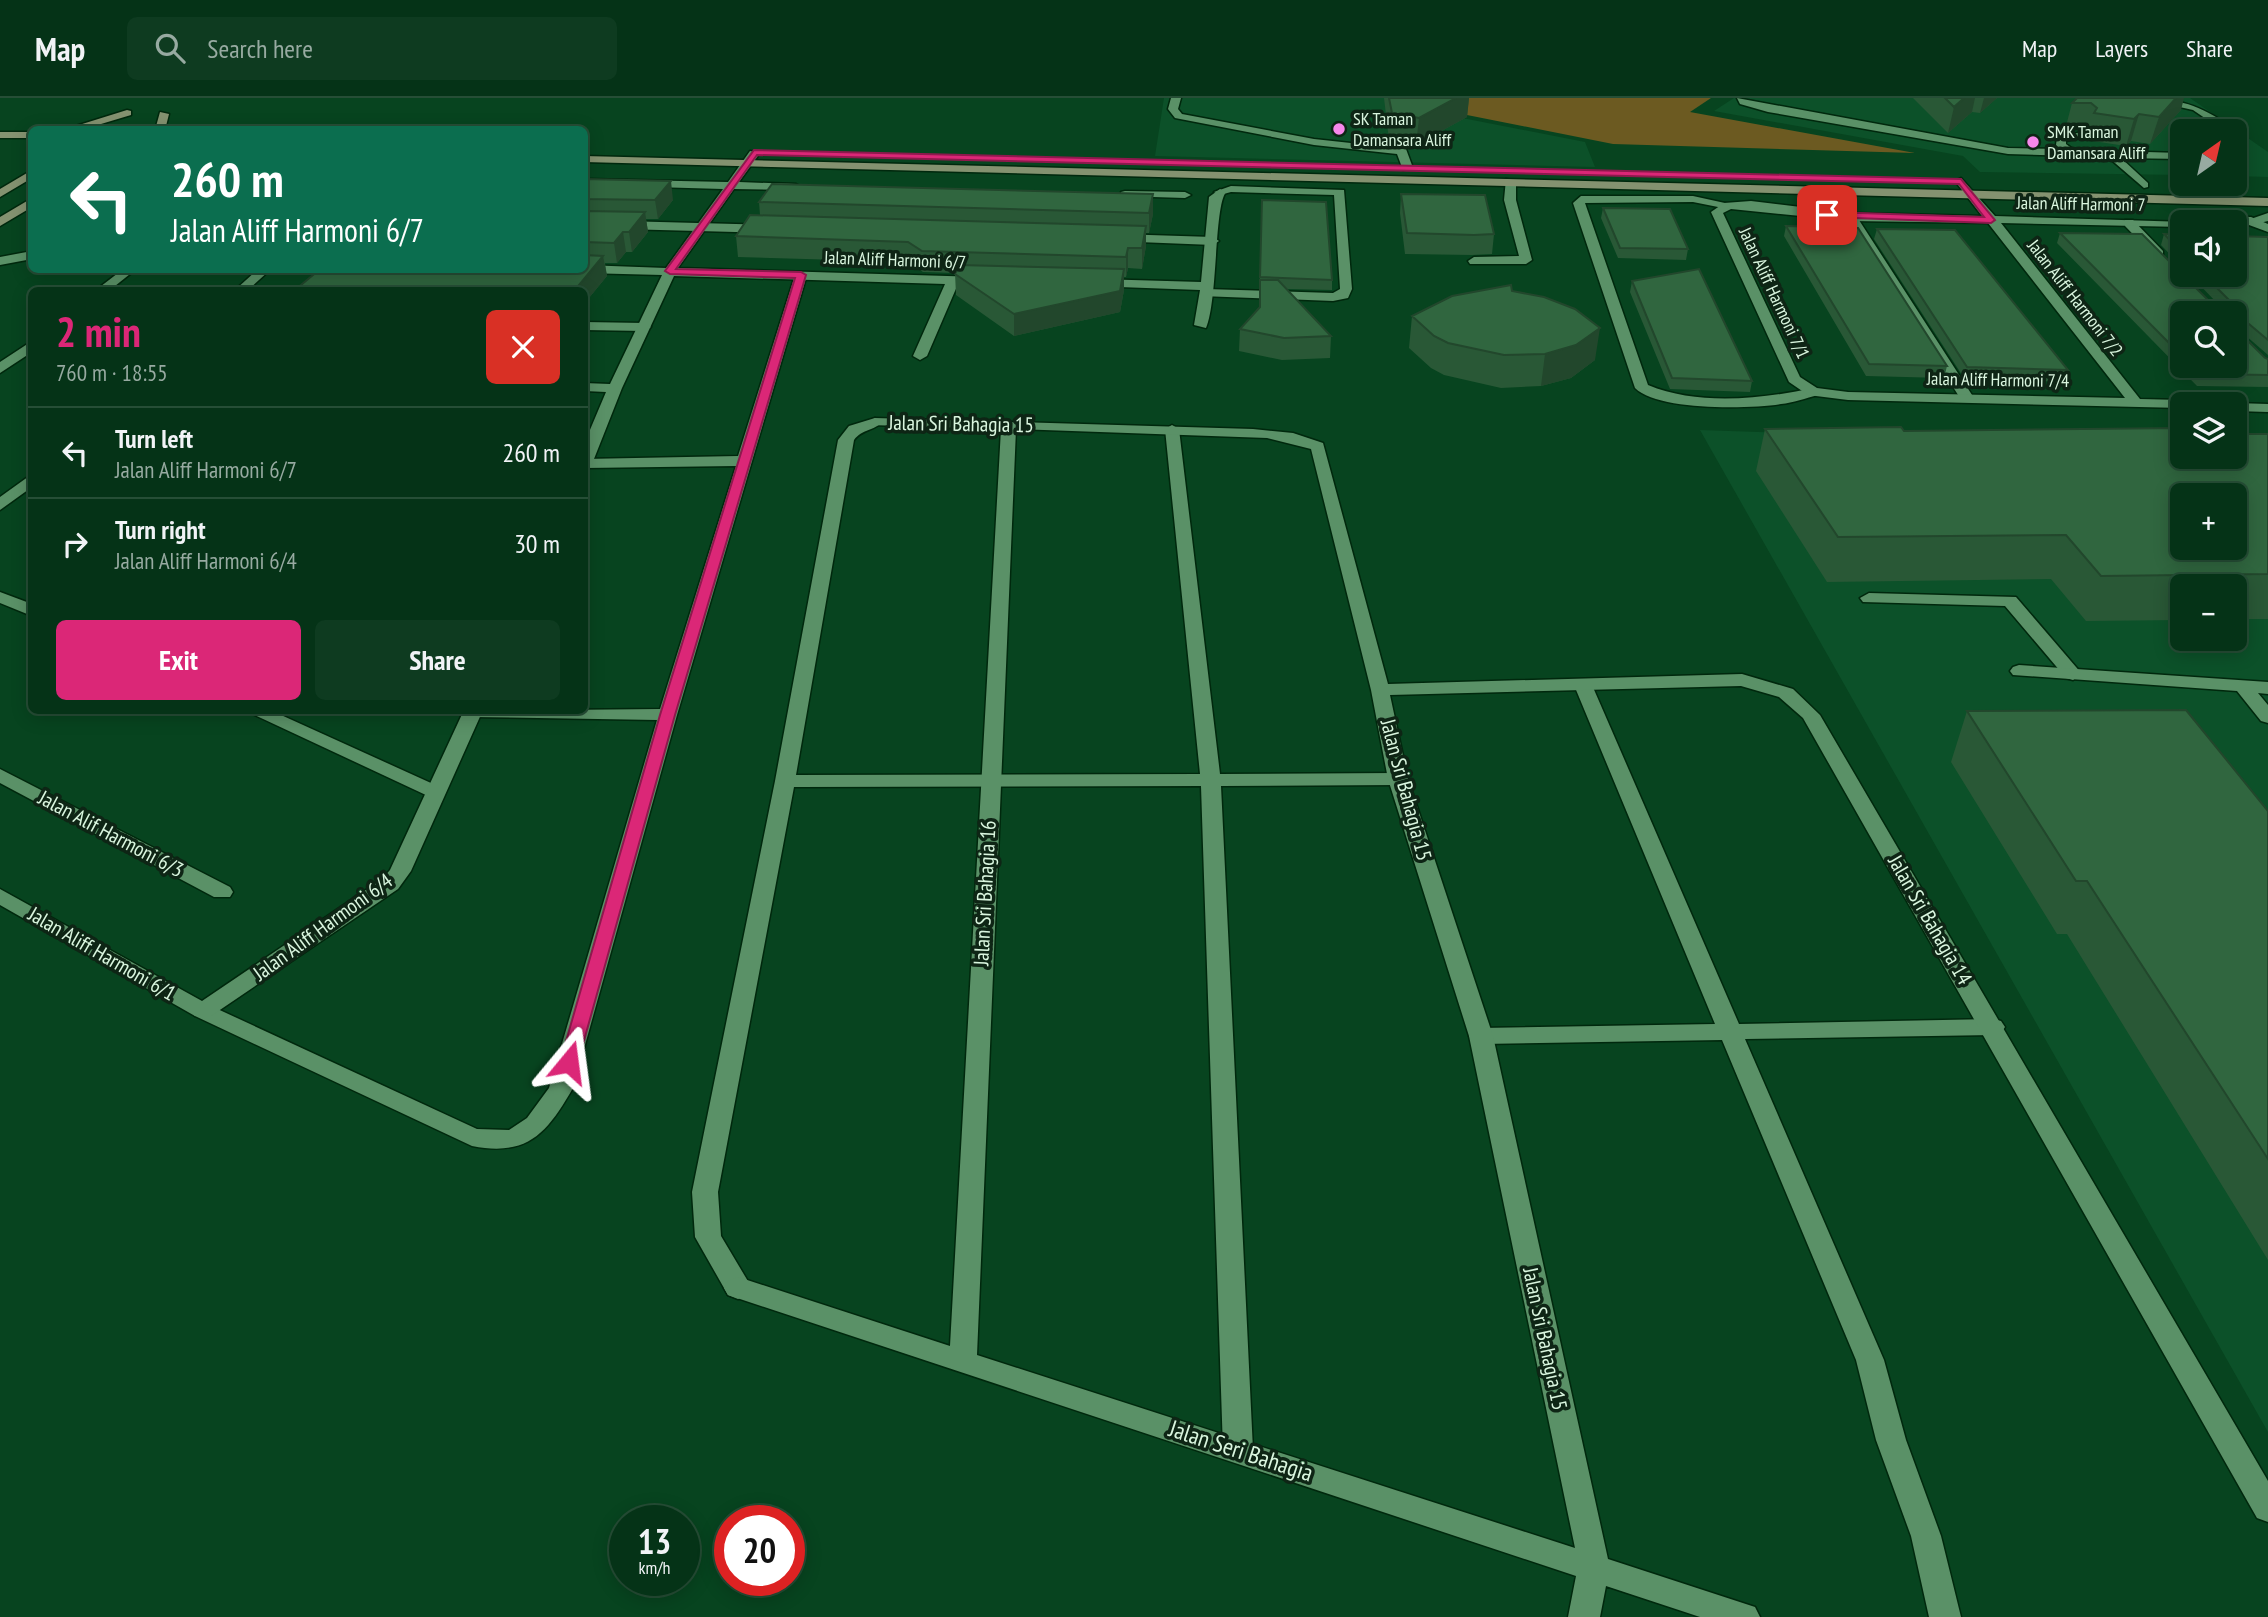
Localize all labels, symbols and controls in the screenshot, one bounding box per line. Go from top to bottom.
search box [127,17,617,80]
text: Map [35,27,85,70]
icon: search [151,29,189,67]
text: Search here [207,32,313,65]
text: Map [2022,33,2057,64]
text: Layers [2095,33,2148,64]
text: Share [2186,33,2233,64]
place label: SK Taman Damansara Aliff [1353,107,1452,151]
north arrow [2170,119,2247,196]
map controls [2170,119,2247,651]
place label: SMK Taman Damansara Aliff [2047,120,2146,164]
marker: SK Taman Damansara Aliff [1331,121,1347,137]
marker: SMK Taman Damansara Aliff [2025,134,2041,150]
text: 260 m [171,147,284,211]
icon: left [56,154,147,245]
pin [1797,185,1857,245]
street label: Jalan Aliff Harmoni 7 [2015,191,2146,216]
icon: arrive [1808,196,1846,234]
text: Jalan Aliff Harmoni 6/7 [171,209,424,251]
button: sound [2170,210,2247,287]
street label: Jalan Aliff Harmoni 7/1 [1734,223,1815,362]
street label: Jalan Aliff Harmoni 7/2 [2022,234,2128,361]
street label: Jalan Aliff Harmoni 6/7 [823,245,967,273]
button: search [2170,301,2247,378]
text: 2 min [56,304,141,359]
button: close [486,310,560,384]
text: 760 m · 18:55 [56,358,168,387]
street label: Jalan Aliff Harmoni 7/4 [1926,367,2069,392]
button: layers [2170,392,2247,469]
street label: Jalan Sri Bahagia 15 [887,409,1034,438]
text: Turn left [115,422,193,455]
icon: left [56,434,94,472]
text: 260 m [502,436,560,469]
text: Jalan Aliff Harmoni 6/7 [115,455,297,484]
button: + [2170,483,2247,560]
text: Turn right [115,513,206,546]
icon: right [56,525,94,563]
text: 30 m [514,527,560,560]
text: Jalan Aliff Harmoni 6/4 [115,546,297,575]
button: − [2170,574,2247,651]
button: Exit [56,620,301,700]
button: Share [315,620,560,700]
street label: Jalan Sri Bahagia 15 [1374,715,1438,864]
street label: Jalan Alif Harmoni 6/3 [33,783,188,883]
street label: Jalan Sri Bahagia 16 [967,820,1002,967]
street label: Jalan Sri Bahagia 14 [1882,849,1979,990]
street label: Jalan Aliff Harmoni 6/4 [247,867,398,987]
street label: Jalan Aliff Harmoni 6/1 [23,900,181,1007]
position arrow [532,1025,606,1099]
street label: Jalan Sri Bahagia 15 [1517,1264,1574,1413]
street label: Jalan Seri Bahagia [1164,1412,1317,1488]
speed limit sign: 20 [714,1505,805,1596]
text: 13 [638,1518,671,1564]
text: km/h [639,1556,670,1579]

